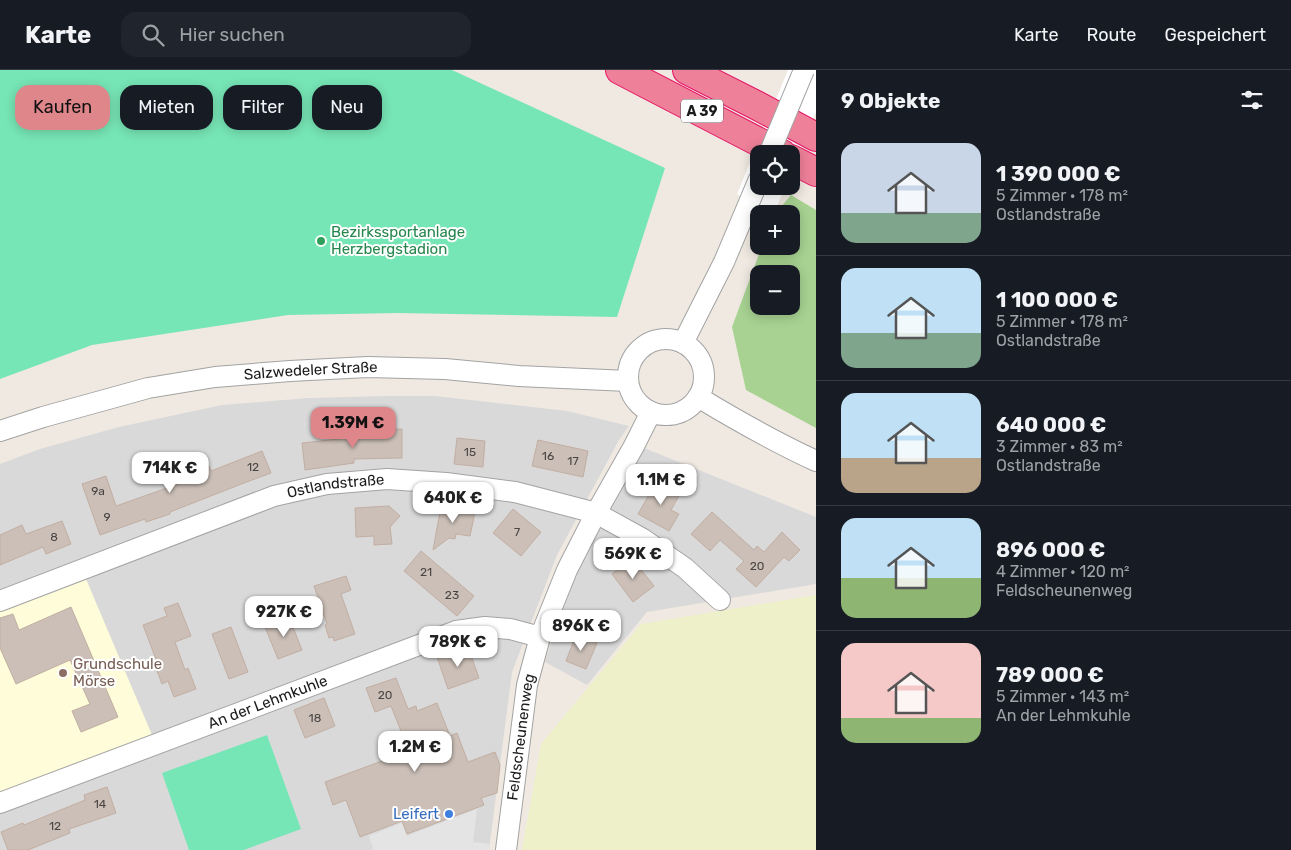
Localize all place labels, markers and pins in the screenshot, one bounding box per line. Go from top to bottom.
place label: Bezirkssportanlage Herzbergstadion [331,223,465,258]
marker: Bezirkssportanlage Herzbergstadion [315,235,327,247]
pin: 1.39M € [307,406,399,449]
pin: 714K € [129,452,211,494]
pin: 1.1M € [620,464,702,506]
pin: 640K € [412,482,494,524]
pin: 569K € [592,538,674,580]
pin: 927K € [243,596,325,638]
pin: 896K € [540,610,622,652]
pin: 789K € [417,626,499,668]
place label: Grundschule Mörse [73,655,162,690]
marker: Grundschule Mörse [57,667,69,679]
pin: 1.2M € [374,730,456,773]
place label: Leifert [393,805,439,823]
marker: Leifert [443,808,455,820]

